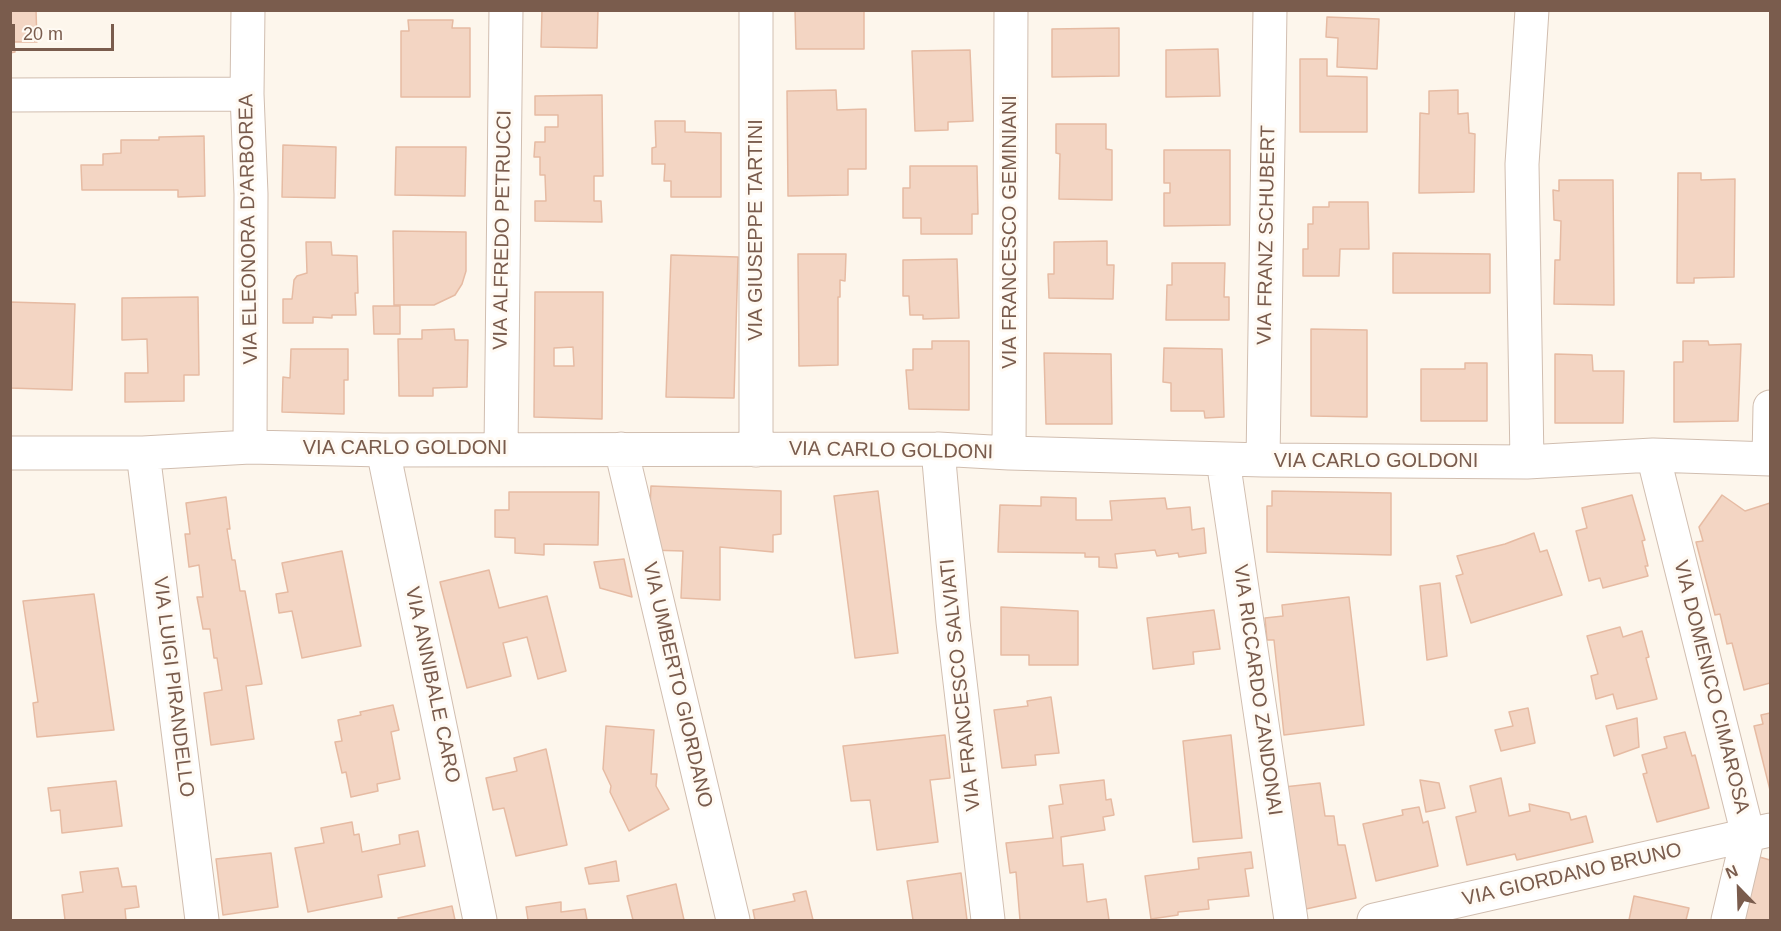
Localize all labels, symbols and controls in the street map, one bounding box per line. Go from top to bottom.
scale bar [15,12,117,50]
text: 20 m [23,24,63,44]
street label: VIA ELEONORA D'ARBOREA [235,94,263,364]
street label: VIA FRANCESCO GEMINIANI [998,95,1022,369]
street label: VIA ALFREDO PETRUCCI [489,110,517,350]
street label: VIA GIUSEPPE TARTINI [744,119,768,341]
street label: VIA FRANZ SCHUBERT [1253,125,1281,345]
street label: VIA CARLO GOLDONI [303,436,507,460]
street label: VIA CARLO GOLDONI [789,437,993,465]
street label: VIA CARLO GOLDONI [1274,449,1478,473]
street label: VIA FRANCESCO SALVIATI [936,558,986,812]
street label: VIA DOMENICO CIMAROSA [1668,558,1754,816]
street label: VIA UMBERTO GIORDANO [637,560,717,810]
street label: VIA RICCARDO ZANDONAI [1227,563,1287,817]
street label: VIA LUIGI PIRANDELLO [148,575,198,799]
street label: VIA ANNIBALE CARO [399,585,465,785]
street label: VIA GIORDANO BRUNO [1460,838,1684,912]
north arrow [1709,859,1769,919]
text: N [1723,862,1740,882]

